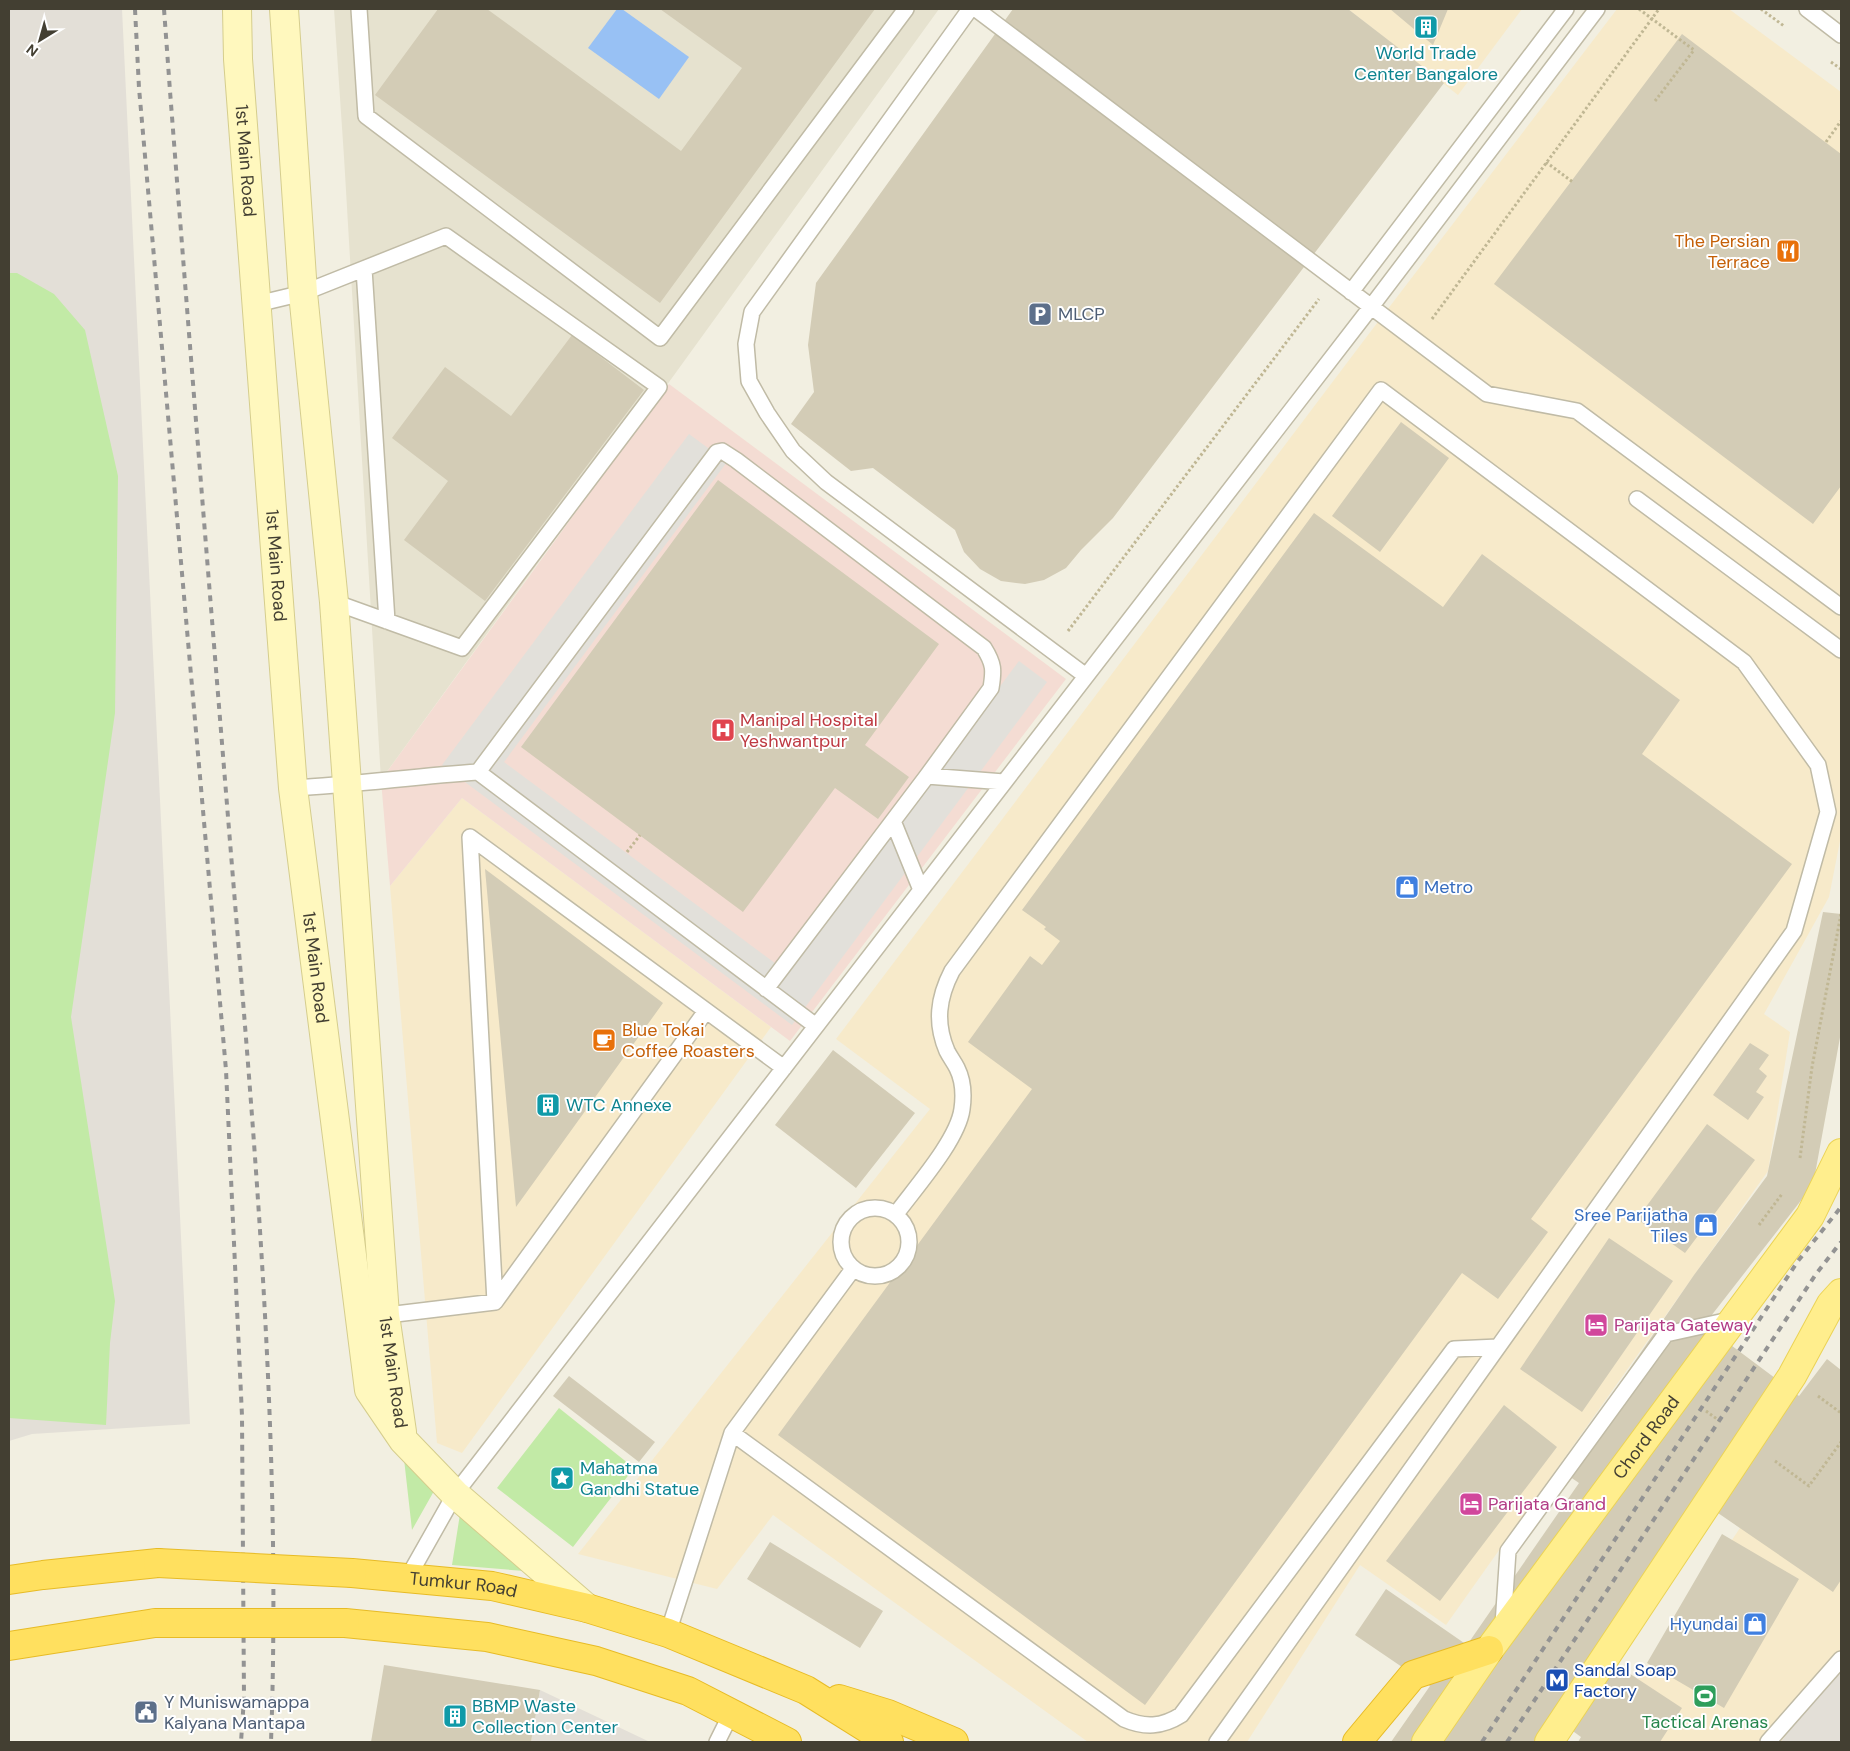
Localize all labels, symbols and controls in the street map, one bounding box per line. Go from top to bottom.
building icon: World Trade Center Bangalore [1413,14,1439,40]
north arrow [15,15,65,65]
text: N [23,40,42,61]
place label: World Trade Center Bangalore [1354,41,1498,86]
street label: 1st Main Road [229,104,262,218]
place label: The Persian Terrace [1674,229,1770,274]
restaurant icon: The Persian Terrace [1775,238,1801,264]
parking icon: MLCP [1027,301,1053,327]
place label: MLCP [1058,302,1105,326]
street label: 1st Main Road [260,509,292,623]
place label: Manipal Hospital Yeshwantpur [740,708,878,753]
hospital icon: Manipal Hospital Yeshwantpur [710,717,736,743]
shop icon: Metro [1394,874,1420,900]
place label: Metro [1424,875,1473,899]
street label: 1st Main Road [297,910,335,1025]
place label: Blue Tokai Coffee Roasters [622,1018,755,1063]
cafe icon: Blue Tokai Coffee Roasters [591,1027,617,1053]
building icon: WTC Annexe [535,1092,561,1118]
place label: WTC Annexe [566,1093,672,1117]
place label: Sree Parijatha Tiles [1574,1203,1688,1248]
shop icon: Sree Parijatha Tiles [1693,1212,1719,1238]
hotel icon: Parijata Gateway [1583,1312,1609,1338]
place label: Parijata Gateway [1614,1313,1753,1337]
street label: 1st Main Road [373,1315,413,1430]
street label: Chord Road [1607,1391,1685,1484]
place label: Mahatma Gandhi Statue [580,1456,699,1501]
place icon: Mahatma Gandhi Statue [549,1465,575,1491]
hotel icon: Parijata Grand [1458,1491,1484,1517]
place label: Parijata Grand [1488,1492,1606,1516]
street label: Tumkur Road [408,1566,520,1603]
shop icon: Hyundai [1742,1611,1768,1637]
place label: Hyundai [1670,1612,1738,1636]
place label: Sandal Soap Factory [1574,1658,1677,1703]
metro station icon: Sandal Soap Factory [1544,1667,1570,1693]
sports icon: Tactical Arenas [1692,1683,1718,1709]
place label: Y Muniswamappa Kalyana Mantapa [164,1690,309,1735]
place label: BBMP Waste Collection Center [472,1694,619,1739]
public building icon: Y Muniswamappa Kalyana Mantapa [133,1699,159,1725]
building icon: BBMP Waste Collection Center [442,1703,468,1729]
place label: Tactical Arenas [1642,1710,1768,1734]

